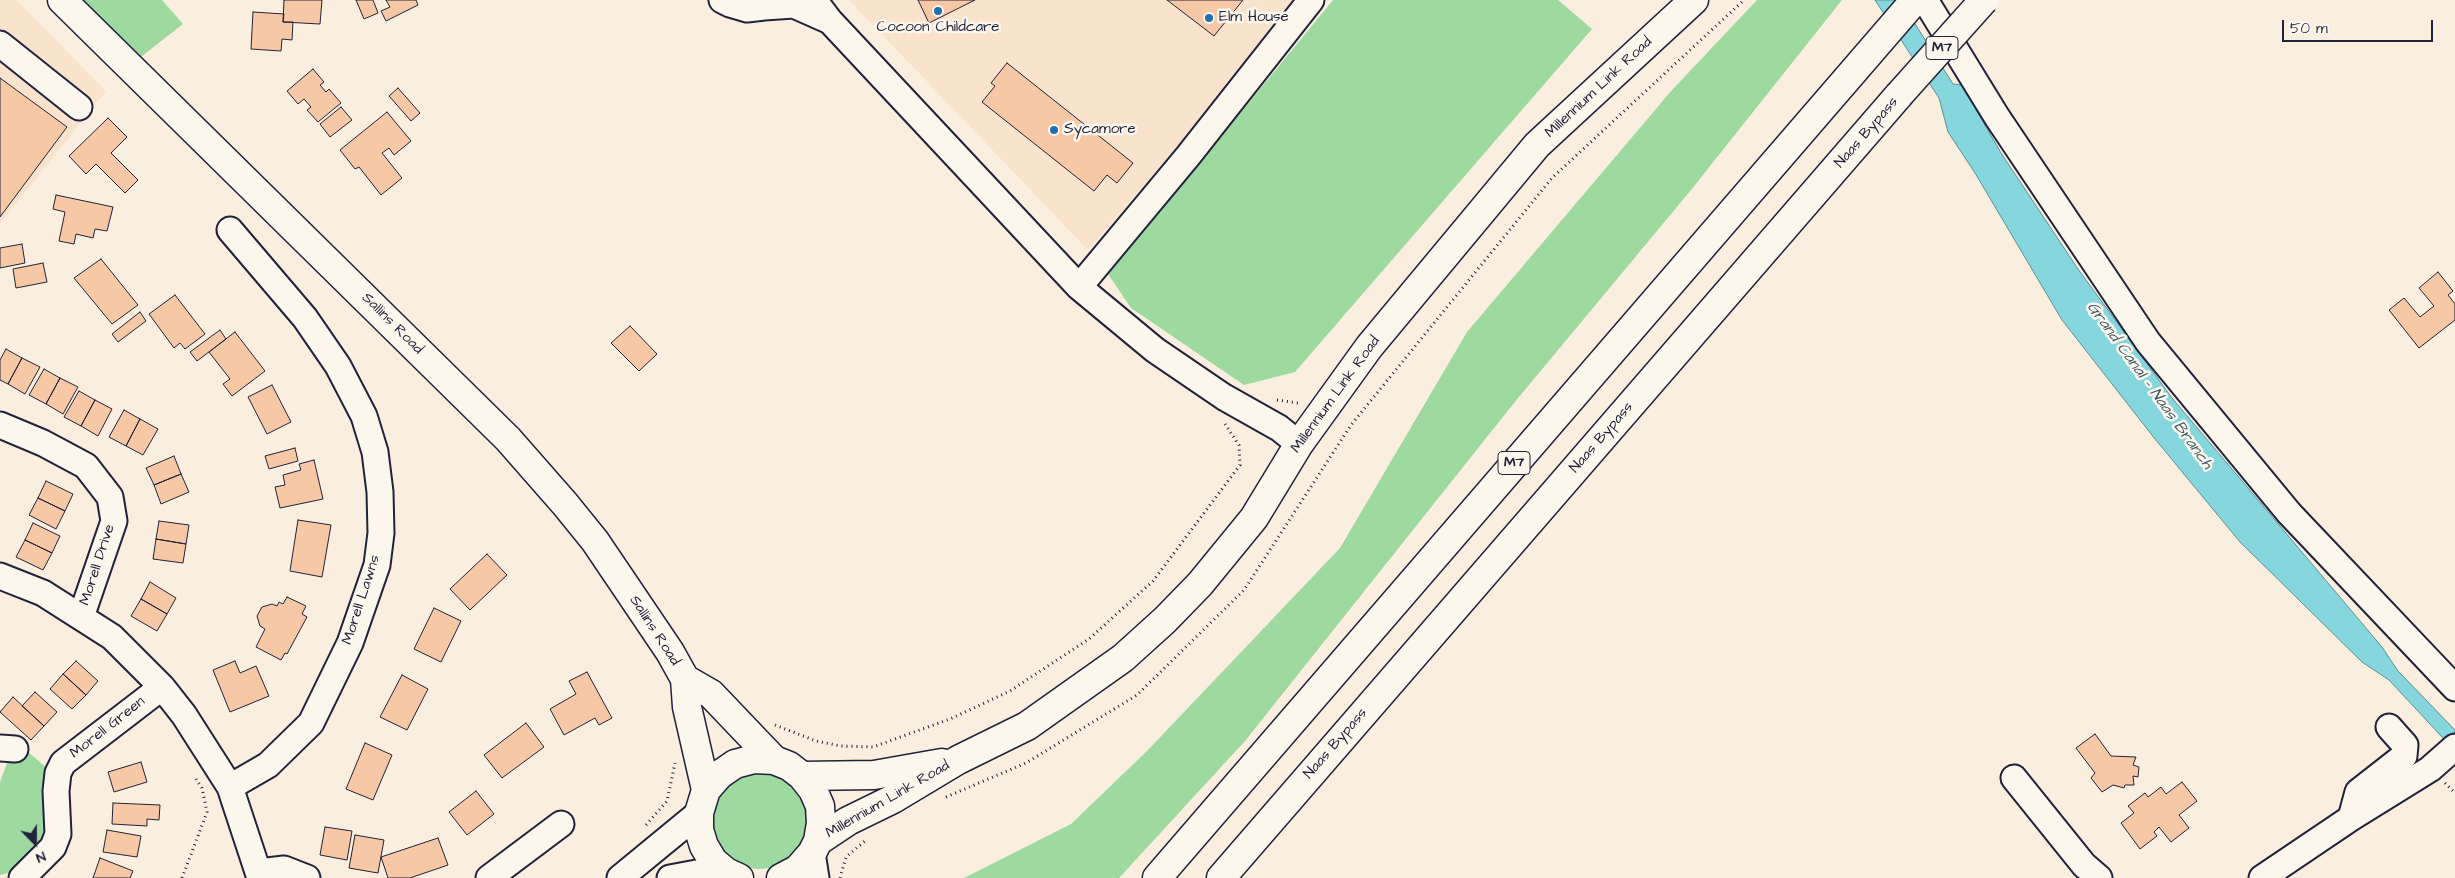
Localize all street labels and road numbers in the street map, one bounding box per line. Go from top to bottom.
street label: Millennium Link Road [1542,34,1656,142]
road number: M7 [1926,36,1958,59]
street label: Naas Bypass [1831,94,1903,172]
street label: Sallins Road [357,289,427,359]
street label: Millennium Link Road [1288,333,1384,457]
street label: Naas Bypass [1566,399,1638,477]
road number: M7 [1498,452,1530,474]
street label: Morell Drive [76,522,120,608]
street label: Morell Lawns [339,553,385,647]
street label: Sallins Road [625,593,683,669]
street label: Morell Green [67,693,149,763]
street label: Naas Bypass [1300,705,1372,783]
street label: Millennium Link Road [823,757,953,843]

